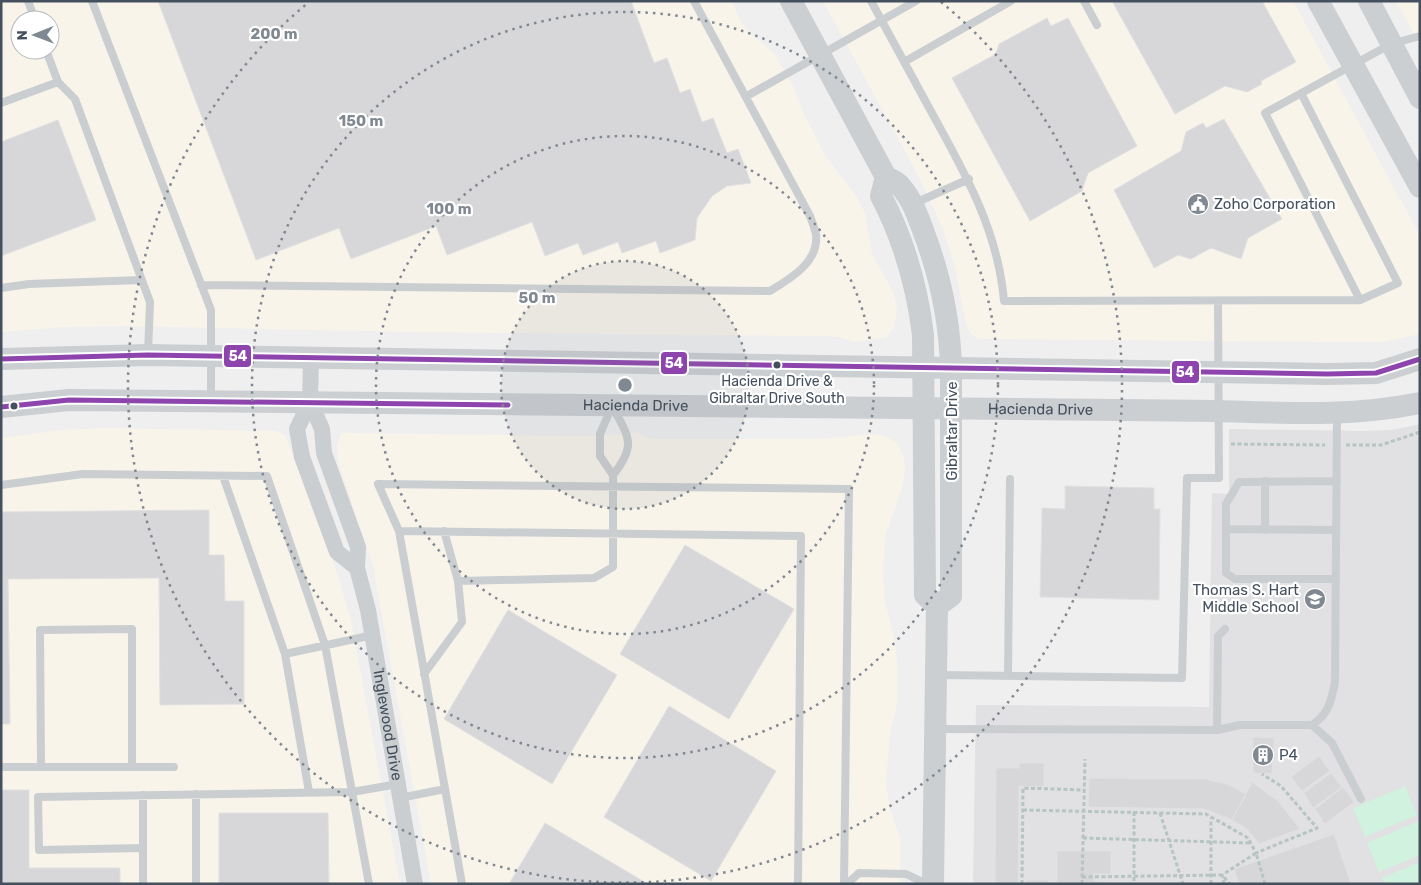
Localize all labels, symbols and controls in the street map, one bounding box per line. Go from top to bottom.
north arrow [10,10,60,60]
text: 200 m [250,25,298,43]
text: N [14,30,31,40]
text: 150 m [339,112,383,130]
public building icon: Zoho Corporation [1186,192,1210,216]
place label: Zoho Corporation [1214,195,1336,213]
text: 100 m [427,200,471,218]
text: 50 m [519,289,555,307]
line badge: 54 [223,344,252,368]
text: 54 [229,348,248,365]
line badge: 54 [660,351,688,375]
text: 54 [665,355,684,372]
marker: Hacienda Drive & Gibraltar Drive South [772,360,782,370]
line badge: 54 [1171,360,1200,384]
text: 54 [1176,364,1195,381]
place label: Hacienda Drive & Gibraltar Drive South [709,373,845,407]
centre of rings [616,376,634,394]
street label: Gibraltar Drive [943,381,961,481]
street label: Hacienda Drive [583,396,688,415]
street label: Hacienda Drive [988,400,1093,419]
unlabelled marker [9,401,19,411]
place label: Thomas S. Hart Middle School [1193,581,1299,616]
school or university icon: Thomas S. Hart Middle School [1303,587,1327,611]
street label: Inglewood Drive [369,669,406,782]
building icon: P4 [1251,743,1275,767]
place label: P4 [1279,746,1298,764]

